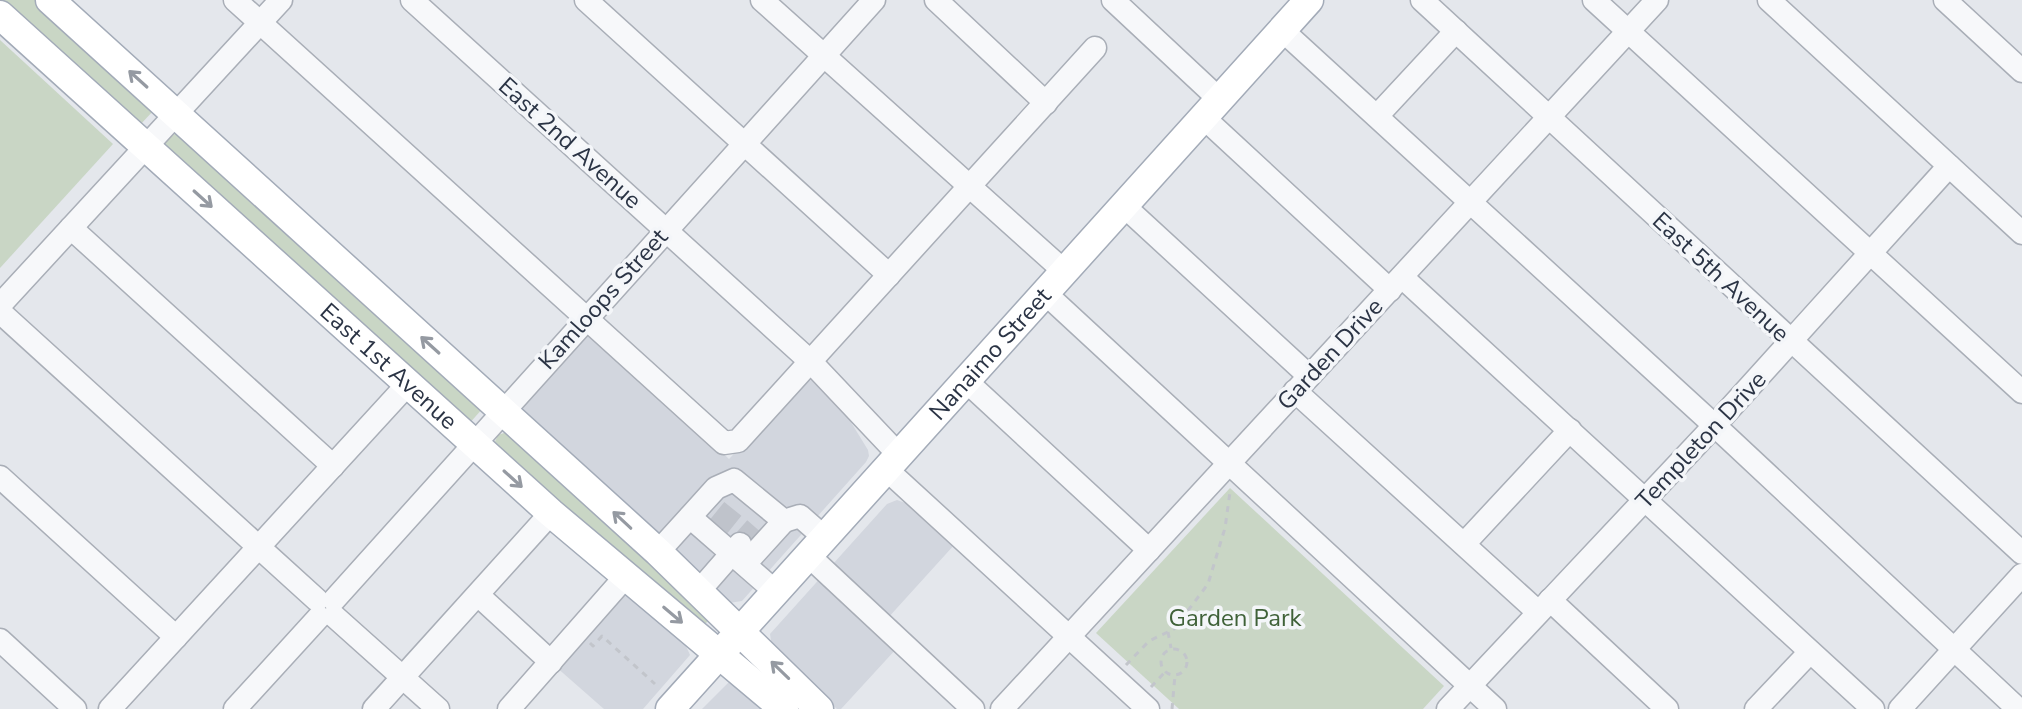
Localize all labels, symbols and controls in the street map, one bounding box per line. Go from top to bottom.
street label: East 2nd Avenue [492,70,648,216]
one-way arrow [128,71,148,89]
one-way arrow [193,189,213,207]
street label: East 5th Avenue [1645,205,1797,349]
street label: Kamloops Street [531,221,675,376]
street label: Nanaimo Street [922,280,1059,427]
street label: Garden Drive [1270,291,1390,417]
street label: East 1st Avenue [313,296,464,437]
one-way arrow [421,336,441,354]
street label: Templeton Drive [1629,364,1773,516]
one-way arrow [503,469,523,487]
one-way arrow [613,512,633,530]
park label: Garden Park [1168,602,1303,634]
one-way arrow [662,606,682,624]
one-way arrow [770,661,790,680]

